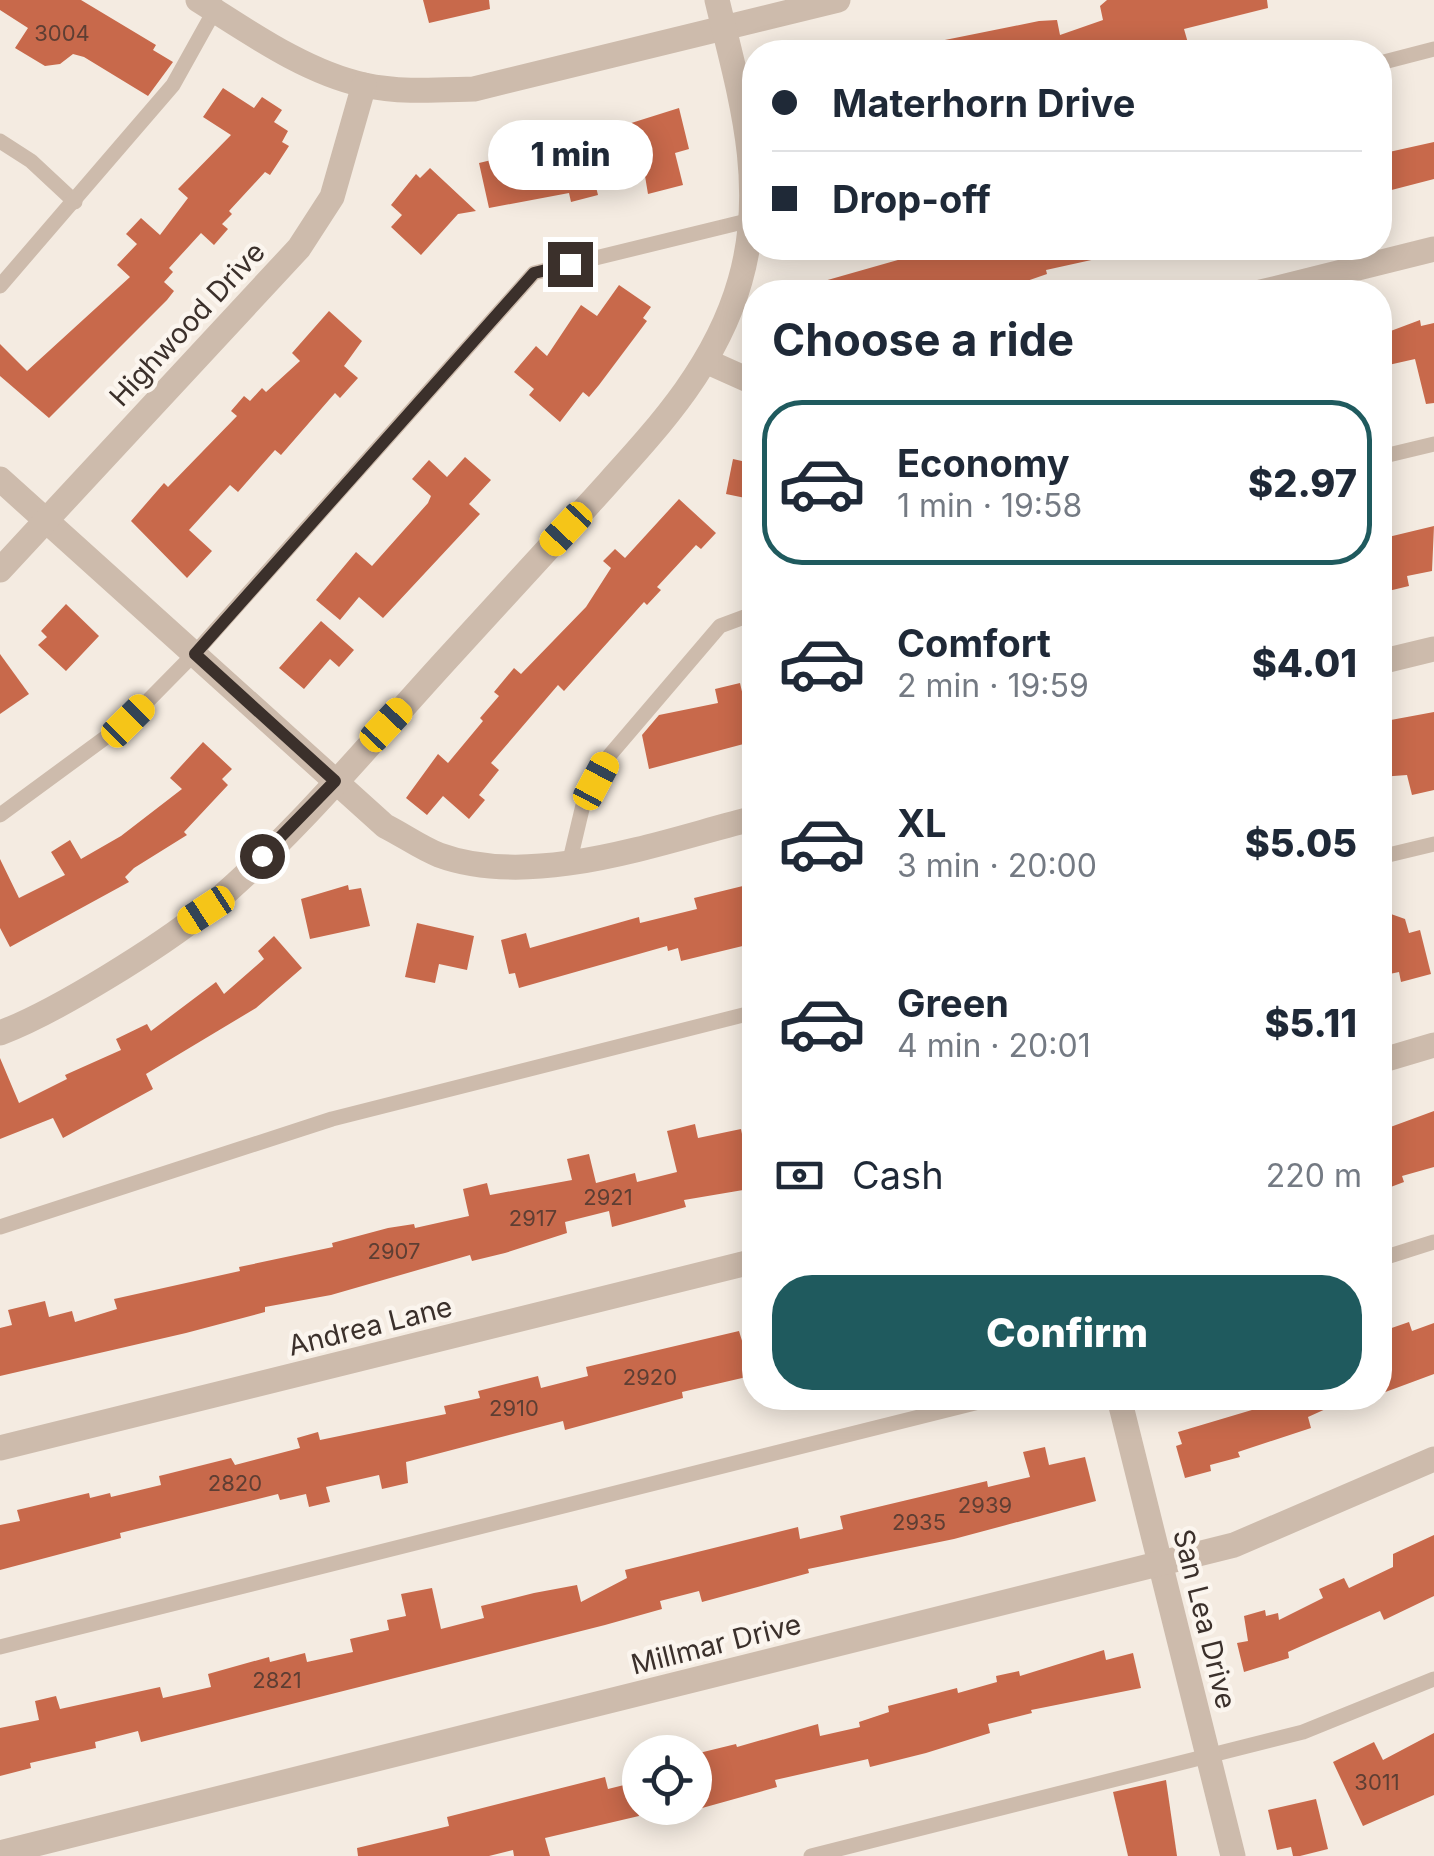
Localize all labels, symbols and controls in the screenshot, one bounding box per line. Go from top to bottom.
house number: 3004 [34,20,90,46]
text: Materhorn Drive [832,80,1135,126]
callout: 1 min [488,119,652,189]
text: 1 min [530,135,611,174]
text: Drop-off [832,176,991,222]
street label: Highwood Drive [102,235,272,413]
route end [548,242,593,287]
text: Choose a ride [772,312,1074,367]
icon: car [777,438,867,528]
text: Economy [897,440,1070,486]
text: $2.97 [1248,460,1357,506]
text: 1 min · 19:58 [897,486,1082,525]
car [535,497,597,561]
icon: car [777,618,867,708]
text: Comfort [897,620,1051,666]
text: $4.01 [1252,640,1357,686]
text: 2 min · 19:59 [897,666,1089,705]
car [96,689,160,753]
car [355,693,417,757]
car [569,747,623,815]
icon: car [777,798,867,888]
text: XL [897,800,947,846]
text: $5.05 [1245,820,1357,866]
route start [240,834,285,879]
text: 3 min · 20:00 [897,846,1097,885]
car [173,881,239,939]
icon: car [777,978,867,1068]
text: Green [897,980,1009,1026]
text: $5.11 [1265,1000,1357,1046]
text: 4 min · 20:01 [897,1026,1091,1065]
icon: cash [772,1148,827,1203]
text: Cash [852,1152,944,1198]
text: 220 m [1266,1156,1362,1195]
house number: 2921 [583,1184,633,1210]
house number: 2917 [509,1205,557,1231]
house number: 2907 [368,1238,420,1264]
button: Confirm [772,1275,1362,1390]
street label: Andrea Lane [285,1289,455,1363]
house number: 2920 [623,1364,677,1390]
house number: 2910 [489,1395,539,1421]
house number: 2820 [208,1470,262,1496]
house number: 2939 [958,1492,1012,1518]
house number: 2935 [892,1509,946,1535]
street label: San Lea Drive [1166,1526,1244,1712]
street label: Millmar Drive [628,1606,804,1682]
house number: 2821 [252,1667,302,1693]
map controls [622,1735,712,1825]
button: locate [622,1735,712,1825]
house number: 3011 [1354,1769,1400,1795]

